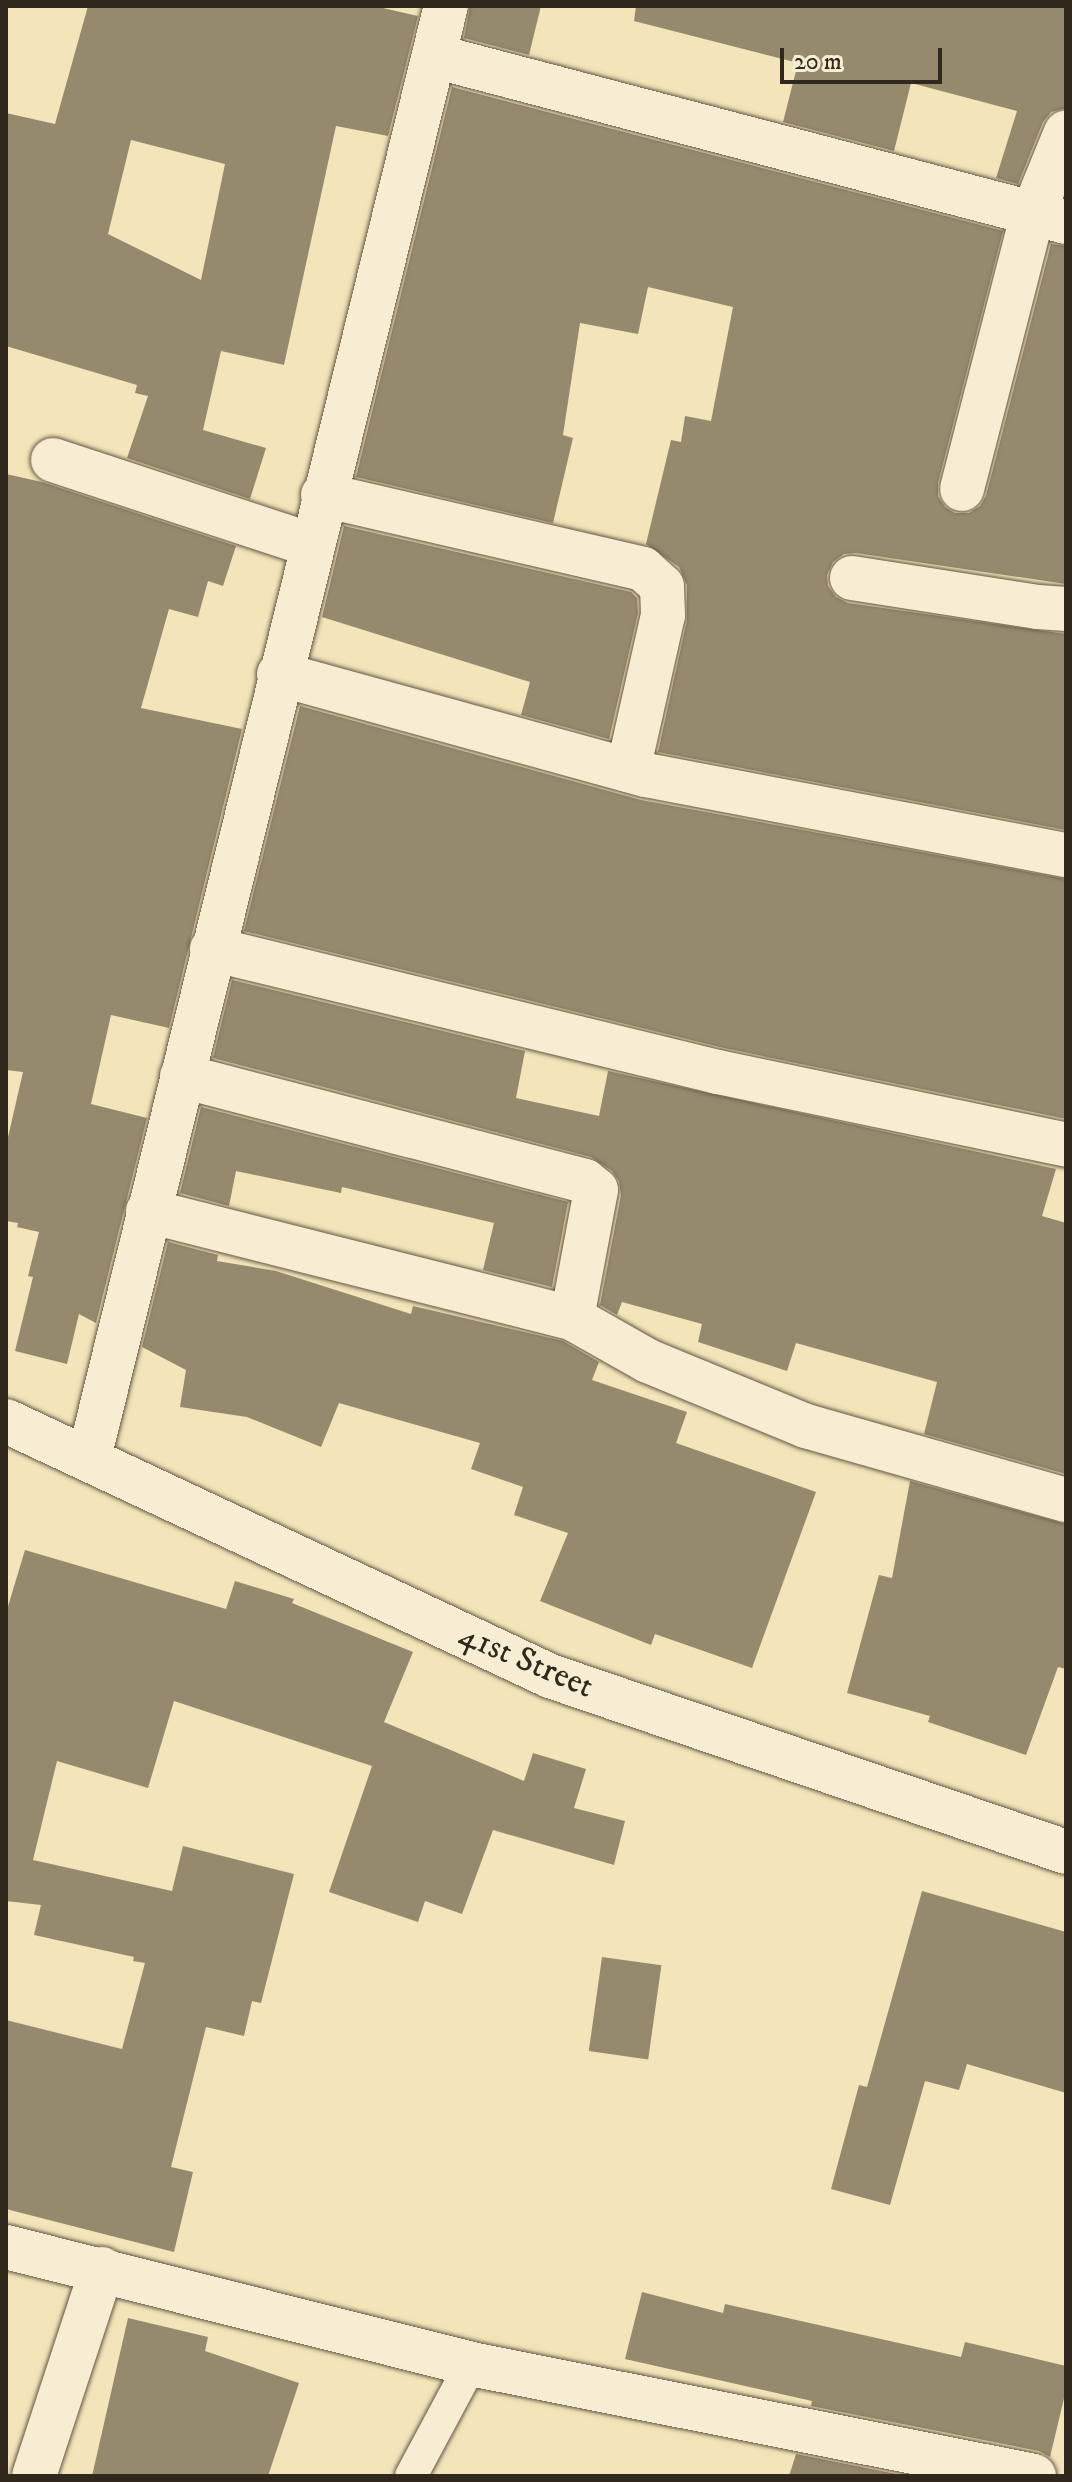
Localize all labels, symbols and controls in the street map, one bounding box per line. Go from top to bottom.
scale bar [784,32,946,82]
text: 20 m [794,47,842,77]
street label: 41st Street [453,1614,599,1708]

